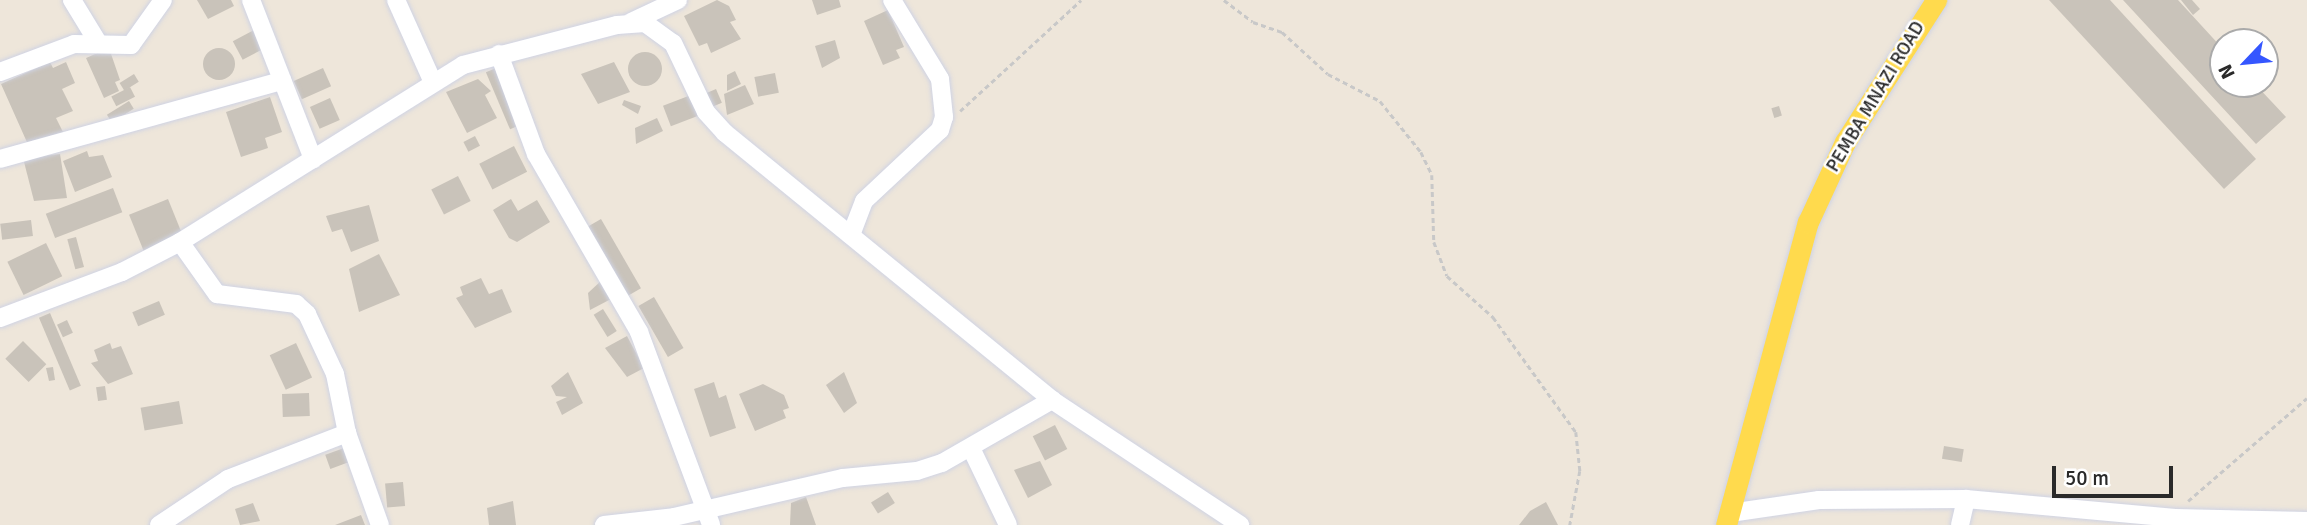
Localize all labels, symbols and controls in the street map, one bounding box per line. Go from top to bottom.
street label: PEMBA MNAZI ROAD [1822,18,1930,176]
north arrow [2209,28,2279,98]
text: N [2213,60,2241,83]
scale bar [2055,452,2176,496]
text: 50 m [2065,465,2109,491]

